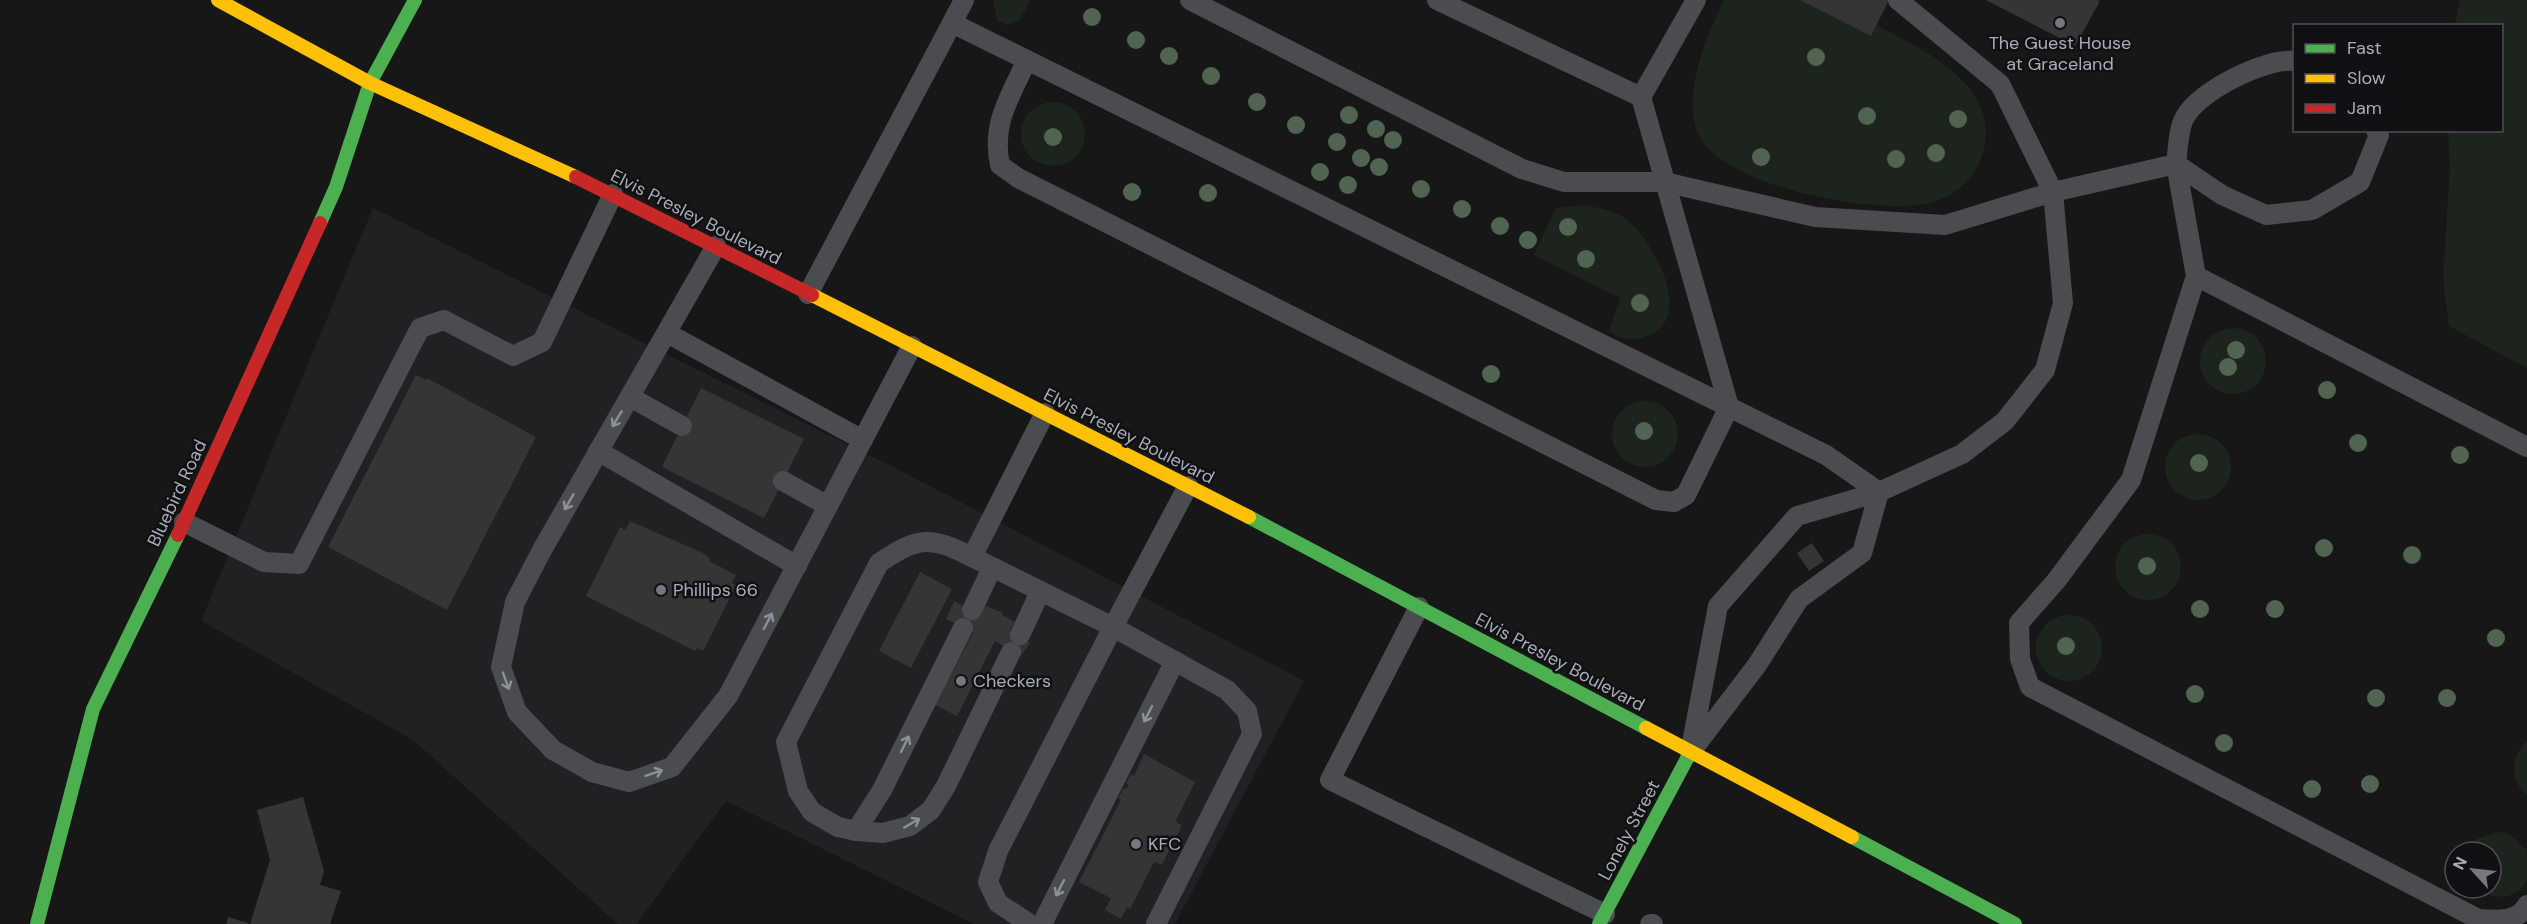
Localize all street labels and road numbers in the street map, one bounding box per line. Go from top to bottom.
street label: Elvis Presley Boulevard [606,163,786,271]
street label: Elvis Presley Boulevard [1039,382,1219,490]
street label: Bluebird Road [142,436,212,550]
street label: Elvis Presley Boulevard [1471,607,1649,717]
street label: Lonely Street [1593,776,1665,884]

